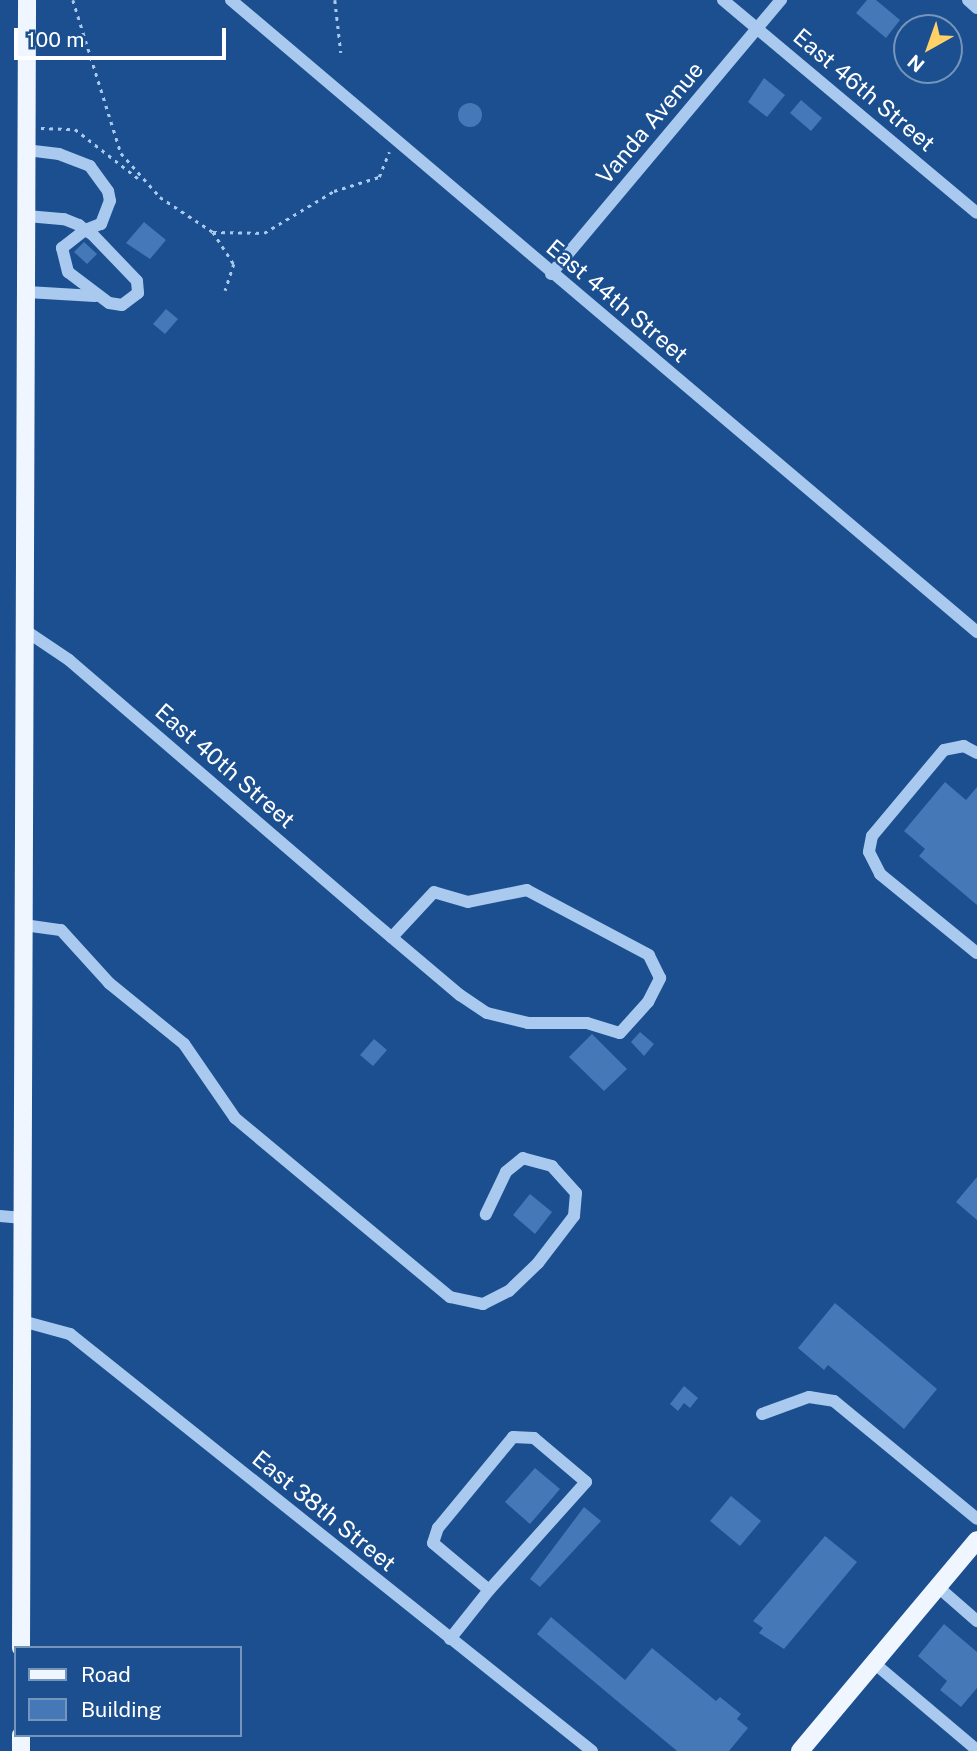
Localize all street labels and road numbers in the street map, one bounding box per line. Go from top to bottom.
street label: East 46th Street [788,23,940,157]
street label: Vanda Avenue [591,56,709,190]
street label: East 44th Street [541,234,693,368]
street label: East 40th Street [149,698,301,834]
street label: East 38th Street [247,1445,401,1577]

